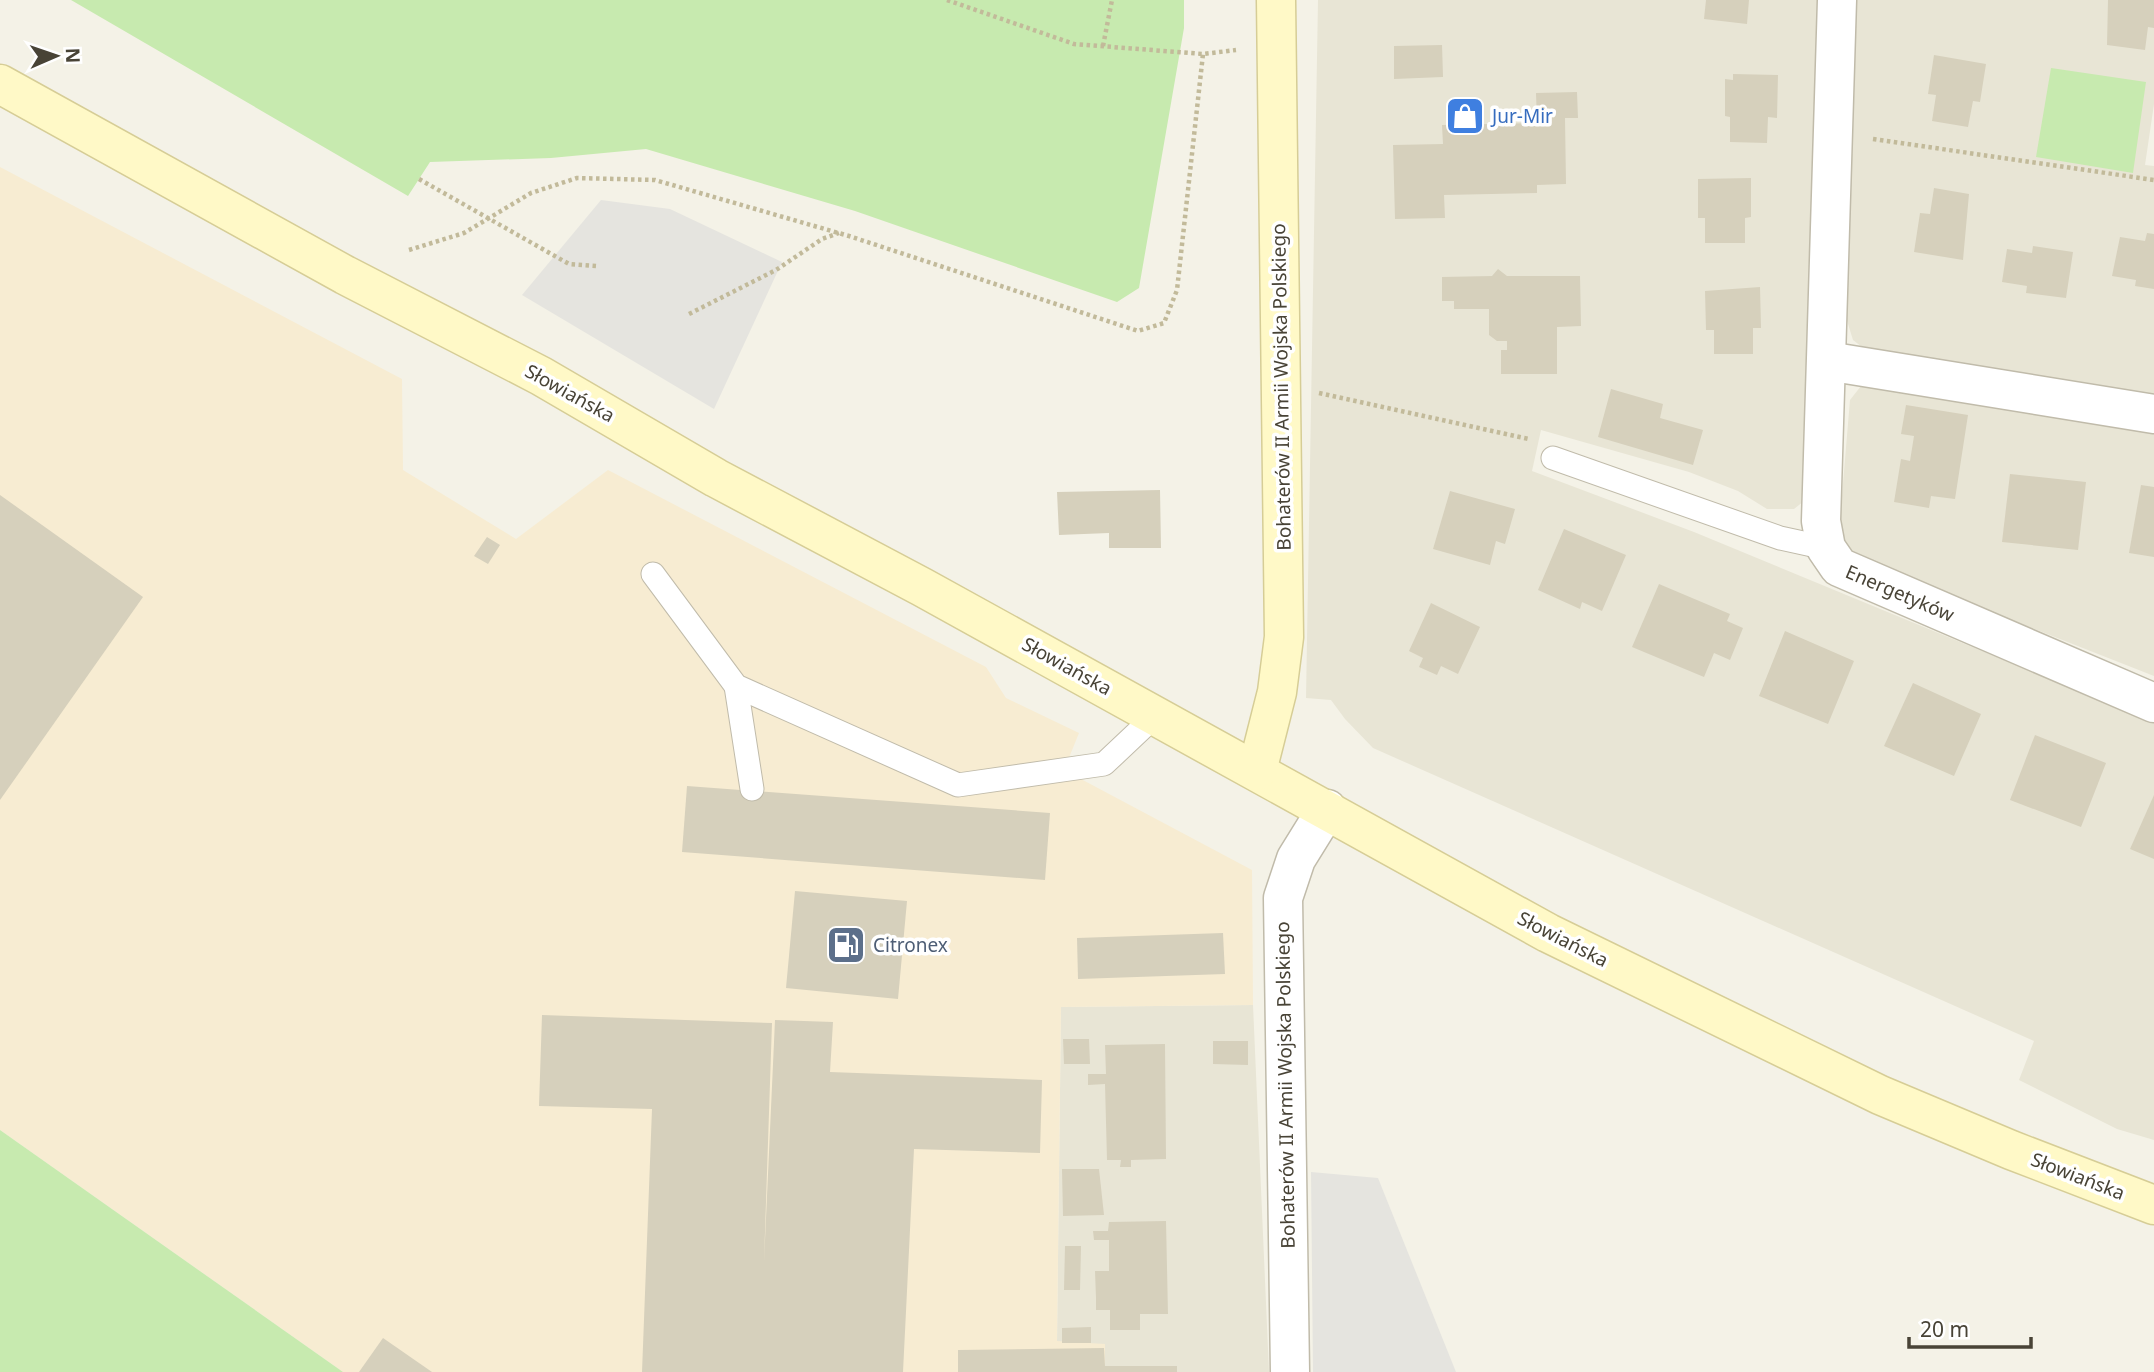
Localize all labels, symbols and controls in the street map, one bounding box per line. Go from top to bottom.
north arrow [21,21,91,91]
text: N [60,47,86,64]
shop icon: Jur-Mir [1444,95,1486,137]
place label: Jur-Mir [1490,103,1553,129]
street label: Bohaterów II Armii Wojska Polskiego [1265,223,1297,551]
street label: Słowiańska [521,358,619,428]
street label: Energetyków [1842,558,1958,628]
street label: Słowiańska [1018,631,1116,701]
street label: Słowiańska [1513,905,1613,973]
street label: Bohaterów II Armii Wojska Polskiego [1269,921,1301,1249]
fuel station icon: Citronex [825,924,867,966]
place label: Citronex [873,932,948,958]
street label: Słowiańska [2027,1146,2129,1206]
scale bar [1909,1306,2032,1350]
text: 20 m [1920,1315,1969,1343]

